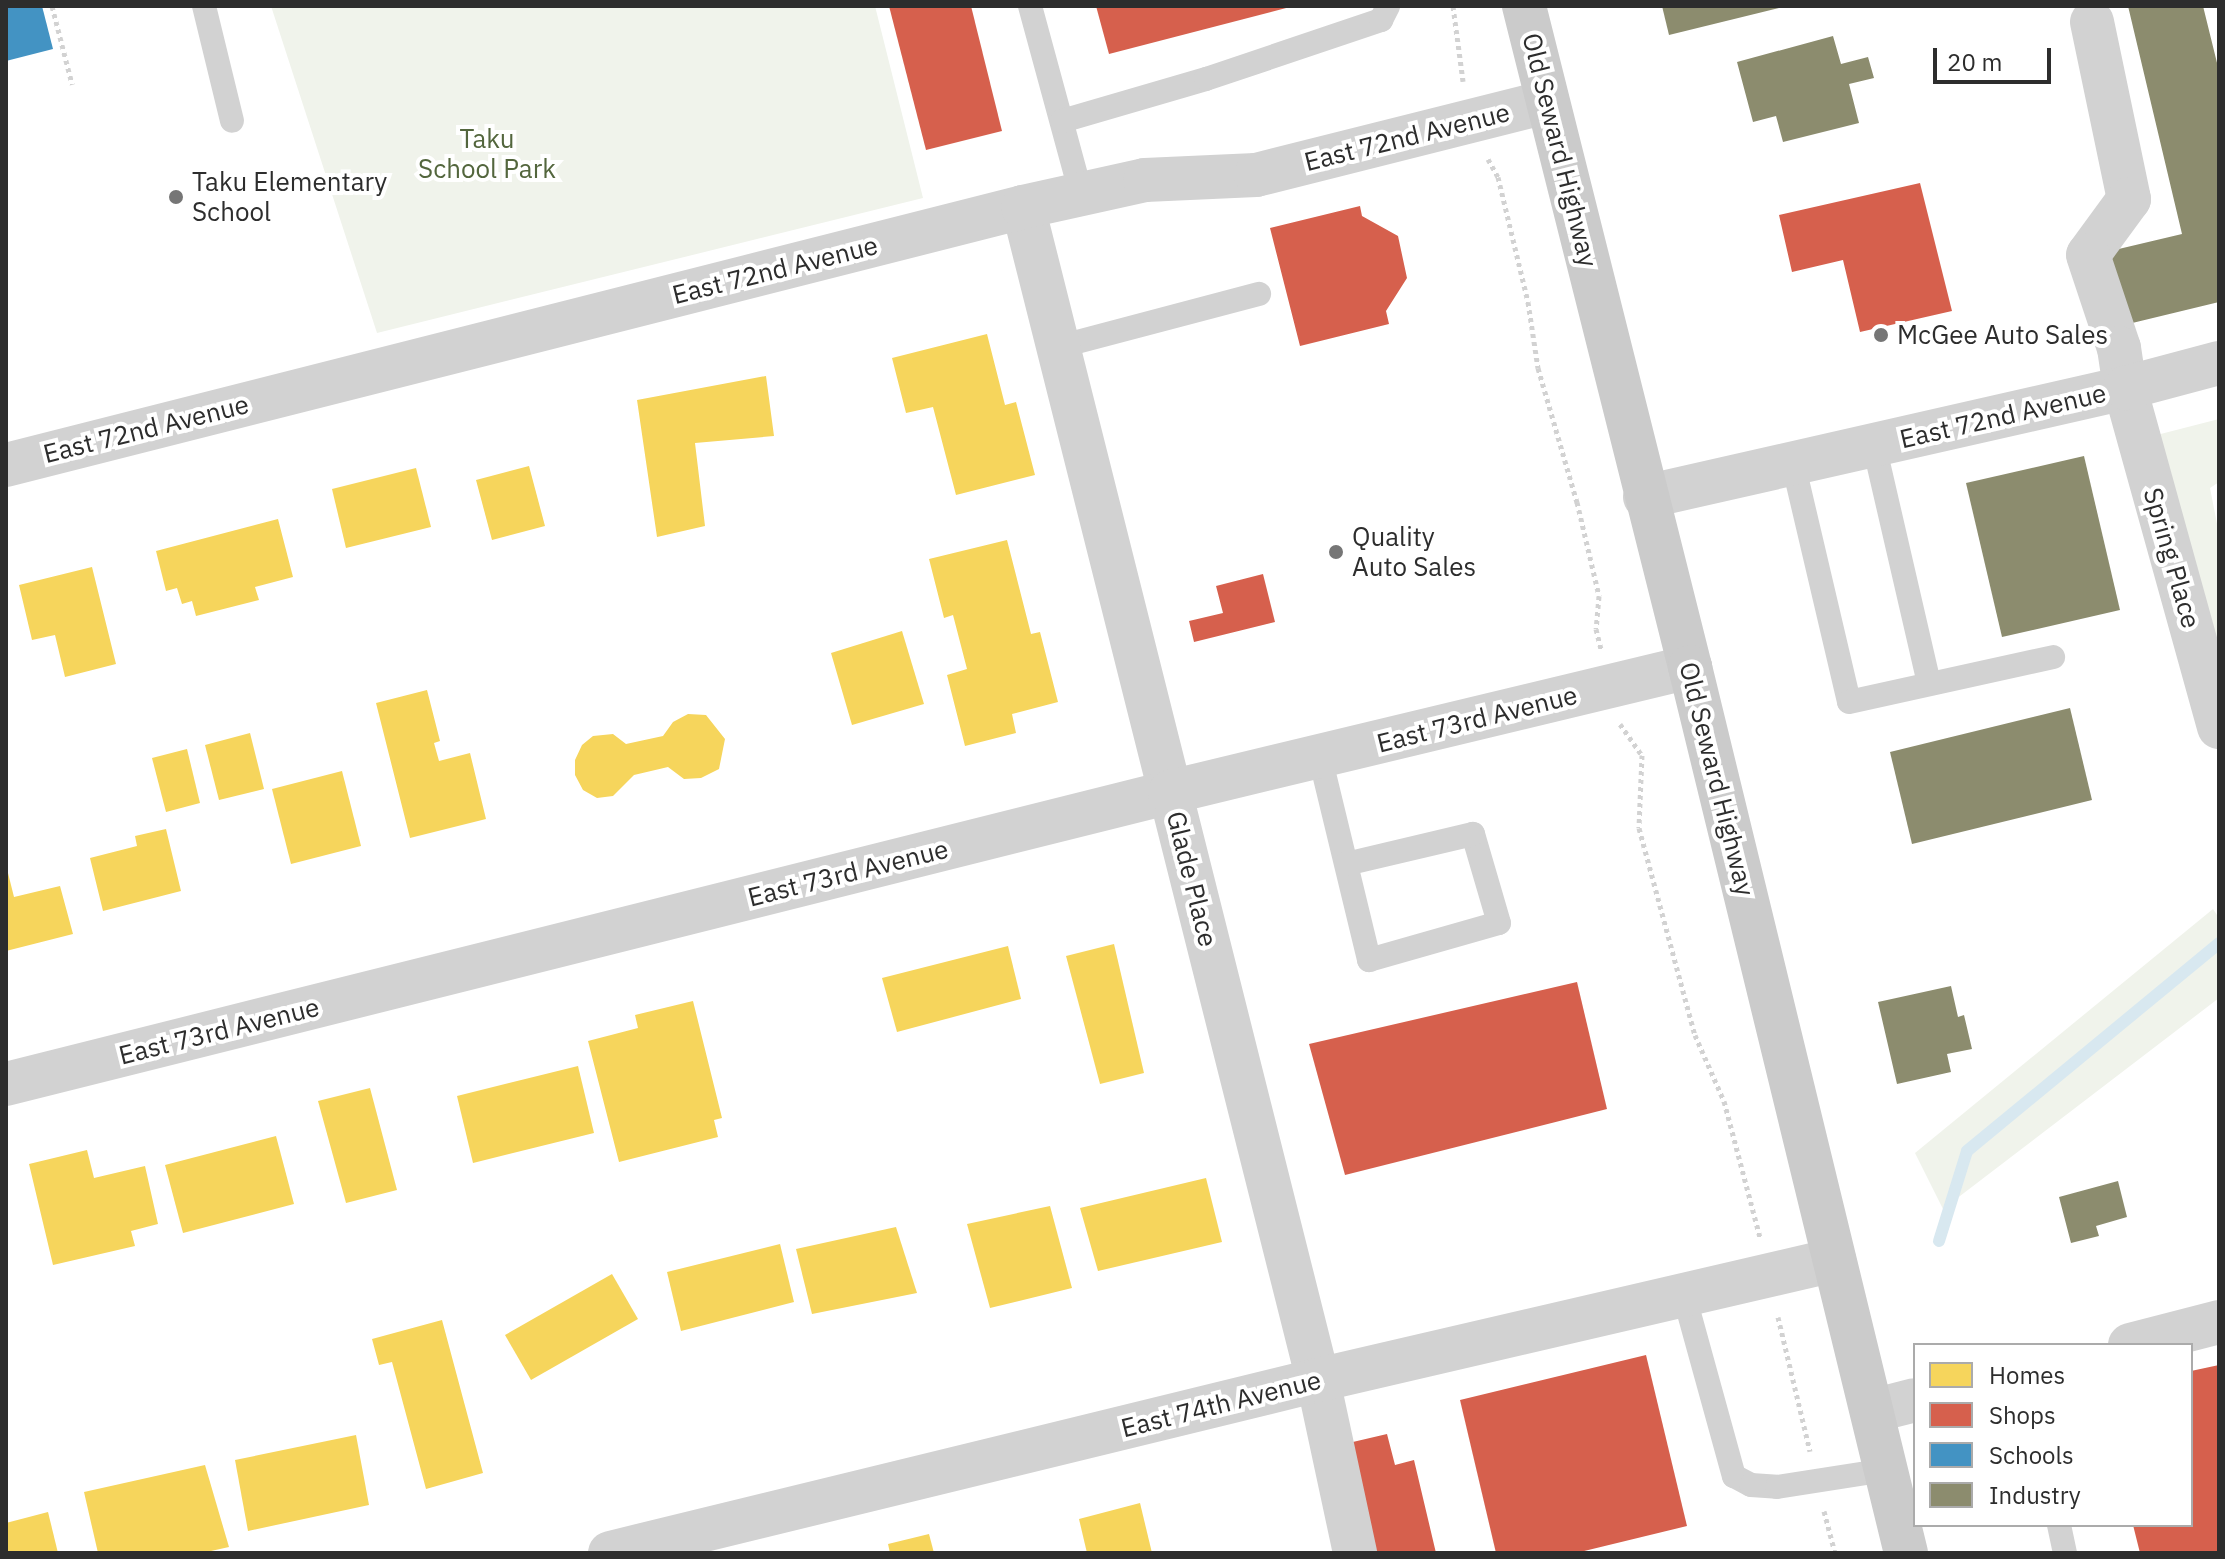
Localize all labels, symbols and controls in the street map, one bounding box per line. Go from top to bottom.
street label: Old Seward Highway [1516,30,1604,270]
scale bar [1937,32,2055,82]
text: 20 m [1947,46,2002,78]
street label: East 72nd Avenue [1301,96,1513,178]
park label: Taku School Park [418,123,556,184]
place label: Taku Elementary School [192,166,387,228]
marker: Taku Elementary School [167,188,185,206]
street label: East 72nd Avenue [669,229,881,311]
place label: McGee Auto Sales [1897,319,2108,351]
marker: McGee Auto Sales [1872,326,1890,344]
street label: East 72nd Avenue [1897,377,2109,455]
street label: East 72nd Avenue [40,388,252,470]
street label: Spring Place [2137,484,2207,632]
place label: Quality Auto Sales [1352,521,1476,582]
marker: Quality Auto Sales [1327,543,1345,561]
street label: Old Seward Highway [1673,659,1761,899]
street label: East 73rd Avenue [1374,679,1580,759]
street label: Glade Place [1160,808,1224,950]
street label: East 73rd Avenue [745,833,951,913]
street label: East 73rd Avenue [116,991,322,1071]
legend [1913,1343,2193,1527]
text: Homes [1989,1359,2065,1391]
street label: East 74th Avenue [1118,1364,1324,1444]
text: Shops [1989,1399,2056,1431]
text: Schools [1989,1439,2074,1471]
text: Industry [1989,1479,2081,1511]

